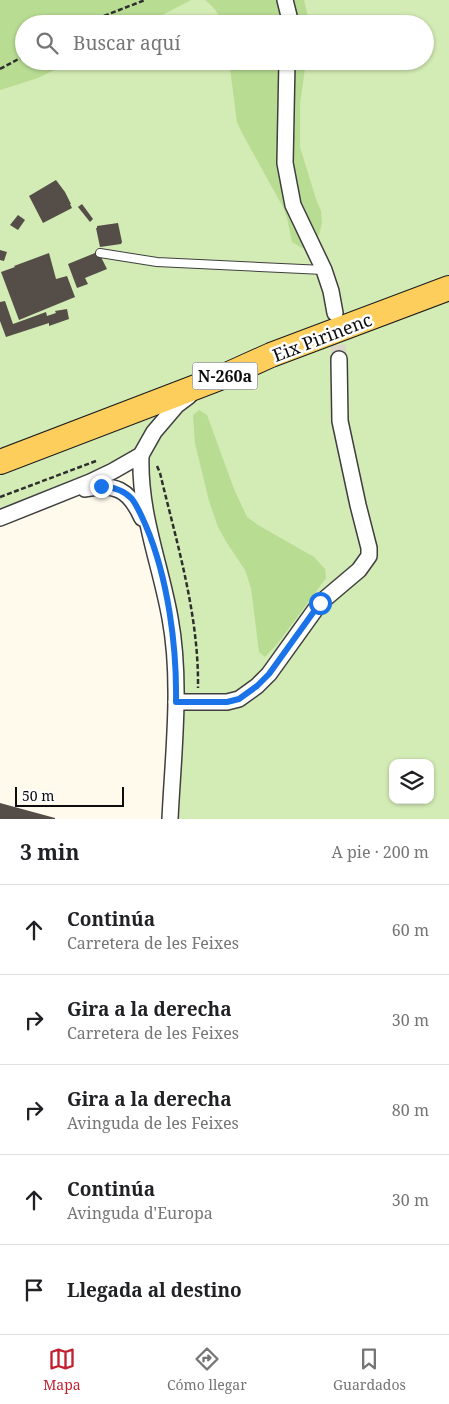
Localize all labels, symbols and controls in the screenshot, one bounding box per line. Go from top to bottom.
search box [15,15,434,70]
icon: search [33,29,61,57]
text: Buscar aquí [73,30,181,56]
street label: Eix Pirinenc [269,307,375,367]
road number: N-260a [192,362,258,390]
route end [90,475,113,498]
route start [309,592,332,615]
map controls [389,759,434,804]
button: layers [389,759,434,804]
scale bar [15,784,124,807]
text: 50 m [22,786,55,805]
text: 3 min [20,838,79,866]
text: A pie · 200 m [332,841,429,863]
text: Continúa [67,906,155,932]
icon: ahead [20,916,48,944]
text: 60 m [392,919,429,941]
text: Carretera de les Feixes [67,932,239,954]
text: Gira a la derecha [67,996,232,1022]
icon: right [20,1006,48,1034]
text: 30 m [392,1009,429,1031]
text: Carretera de les Feixes [67,1022,239,1044]
text: Gira a la derecha [67,1086,232,1112]
icon: right [20,1096,48,1124]
text: 80 m [392,1099,429,1121]
text: Avinguda de les Feixes [67,1112,239,1134]
text: Continúa [67,1176,155,1202]
icon: ahead [20,1186,48,1214]
text: 30 m [392,1189,429,1211]
text: Avinguda d'Europa [67,1202,213,1224]
icon: arrive [20,1276,48,1304]
text: Llegada al destino [67,1277,242,1303]
tab: Mapa [43,1345,81,1394]
tab: Cómo llegar [167,1345,247,1394]
tab: Guardados [333,1345,406,1394]

